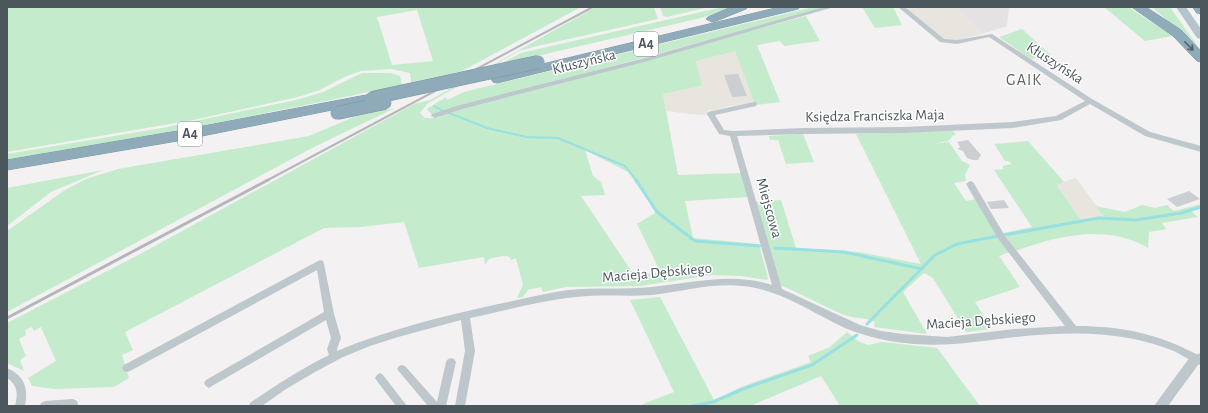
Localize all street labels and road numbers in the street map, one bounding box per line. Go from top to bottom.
road number: A4 [634,32,658,56]
street label: Kłuszyńska [1024,39,1086,87]
street label: Kłuszyńska [551,47,617,77]
street label: Księdza Franciszka Maja [805,107,945,125]
road number: A4 [178,122,202,146]
street label: Miejscowa [753,176,785,240]
street label: Macieja Dębskiego [602,261,712,285]
street label: Macieja Dębskiego [926,310,1036,332]

